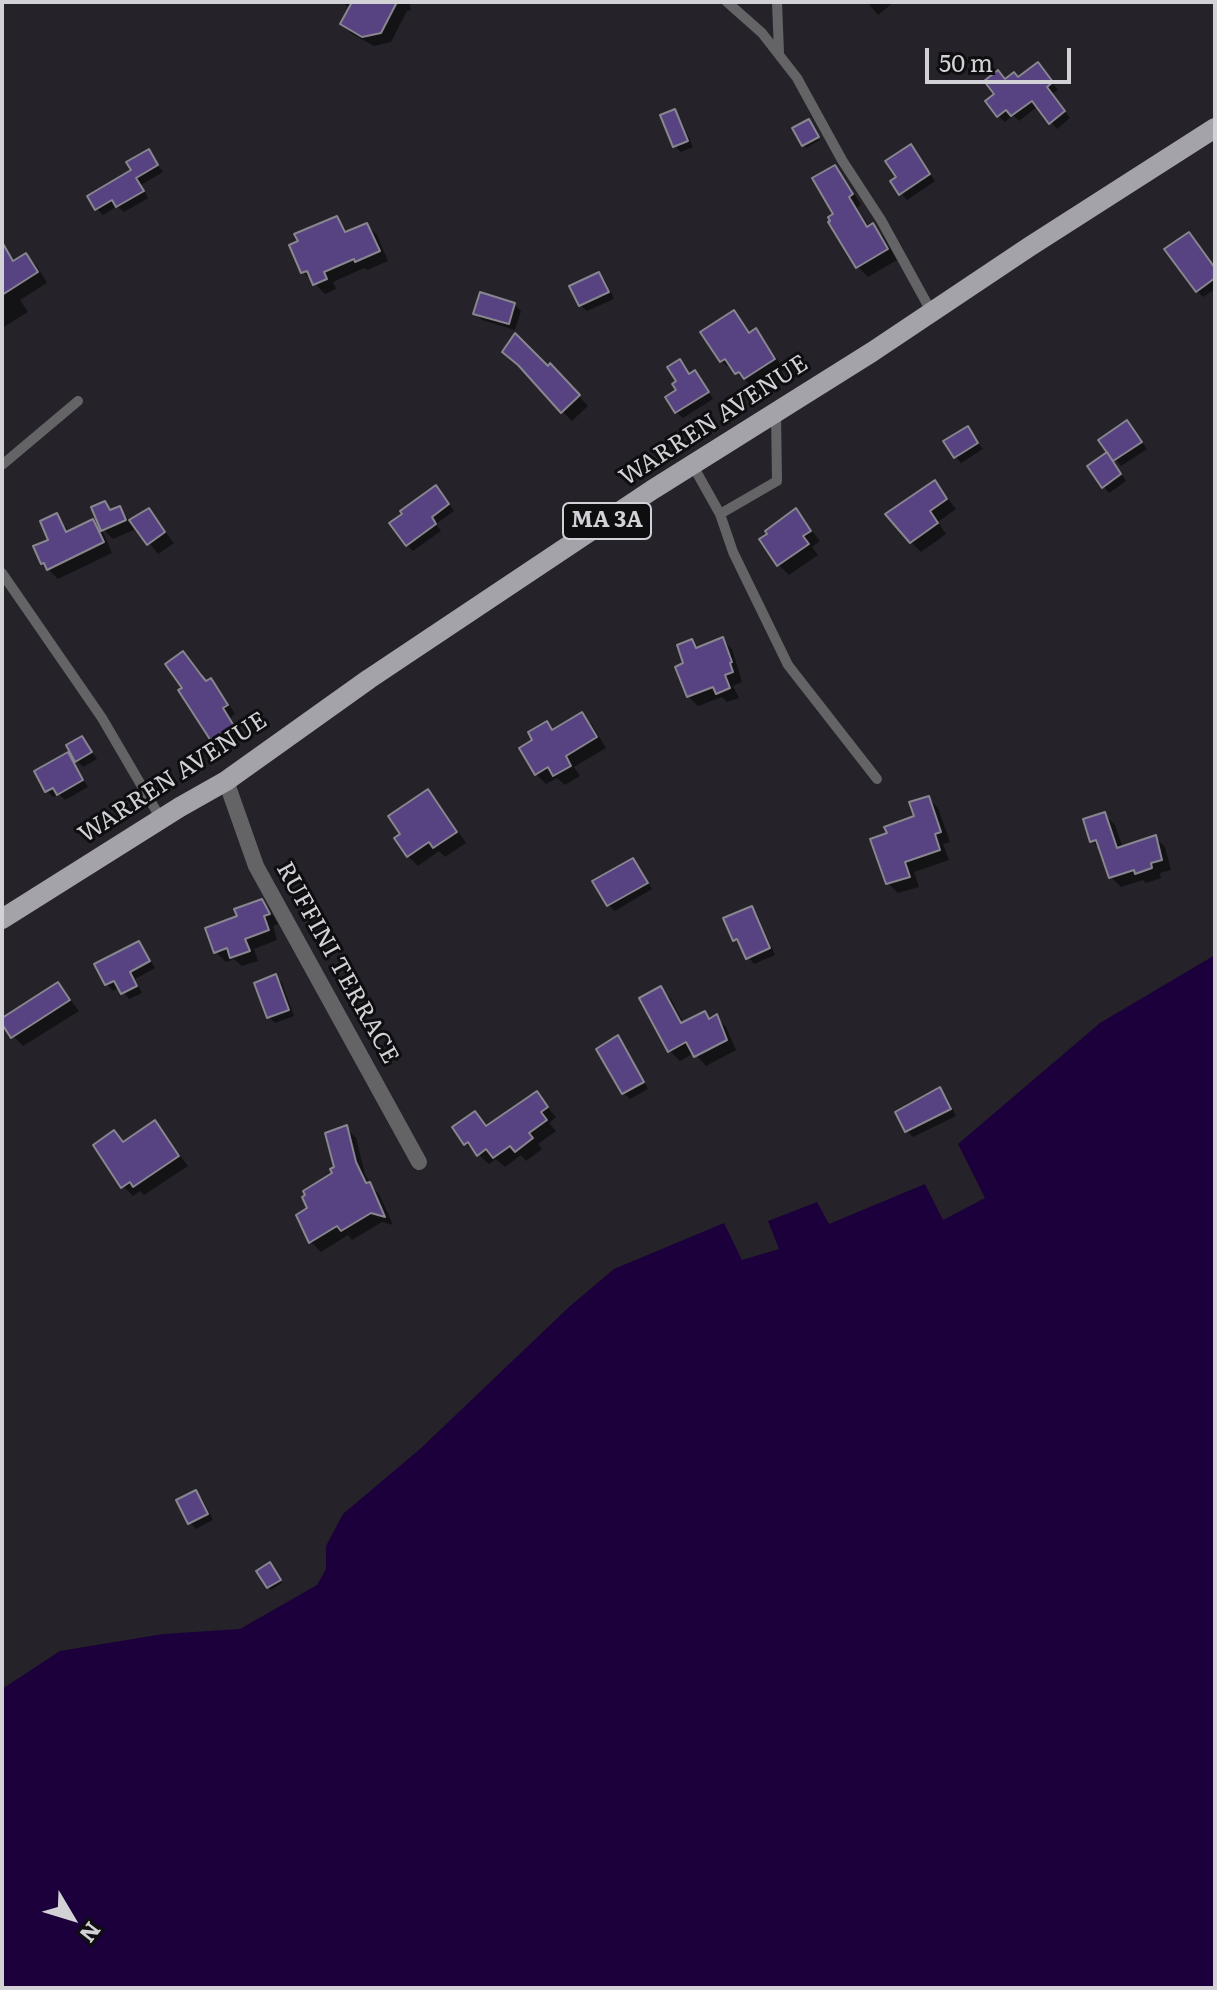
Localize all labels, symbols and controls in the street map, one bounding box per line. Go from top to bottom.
scale bar [929,32,1075,82]
text: 50 m [939,44,993,79]
street label: WARREN AVENUE [614,349,814,493]
road number: MA 3A [563,503,651,539]
street label: WARREN AVENUE [73,706,273,850]
street label: RUFFINI TERRACE [270,857,404,1069]
north arrow [32,1878,112,1958]
text: N [73,1916,110,1951]

